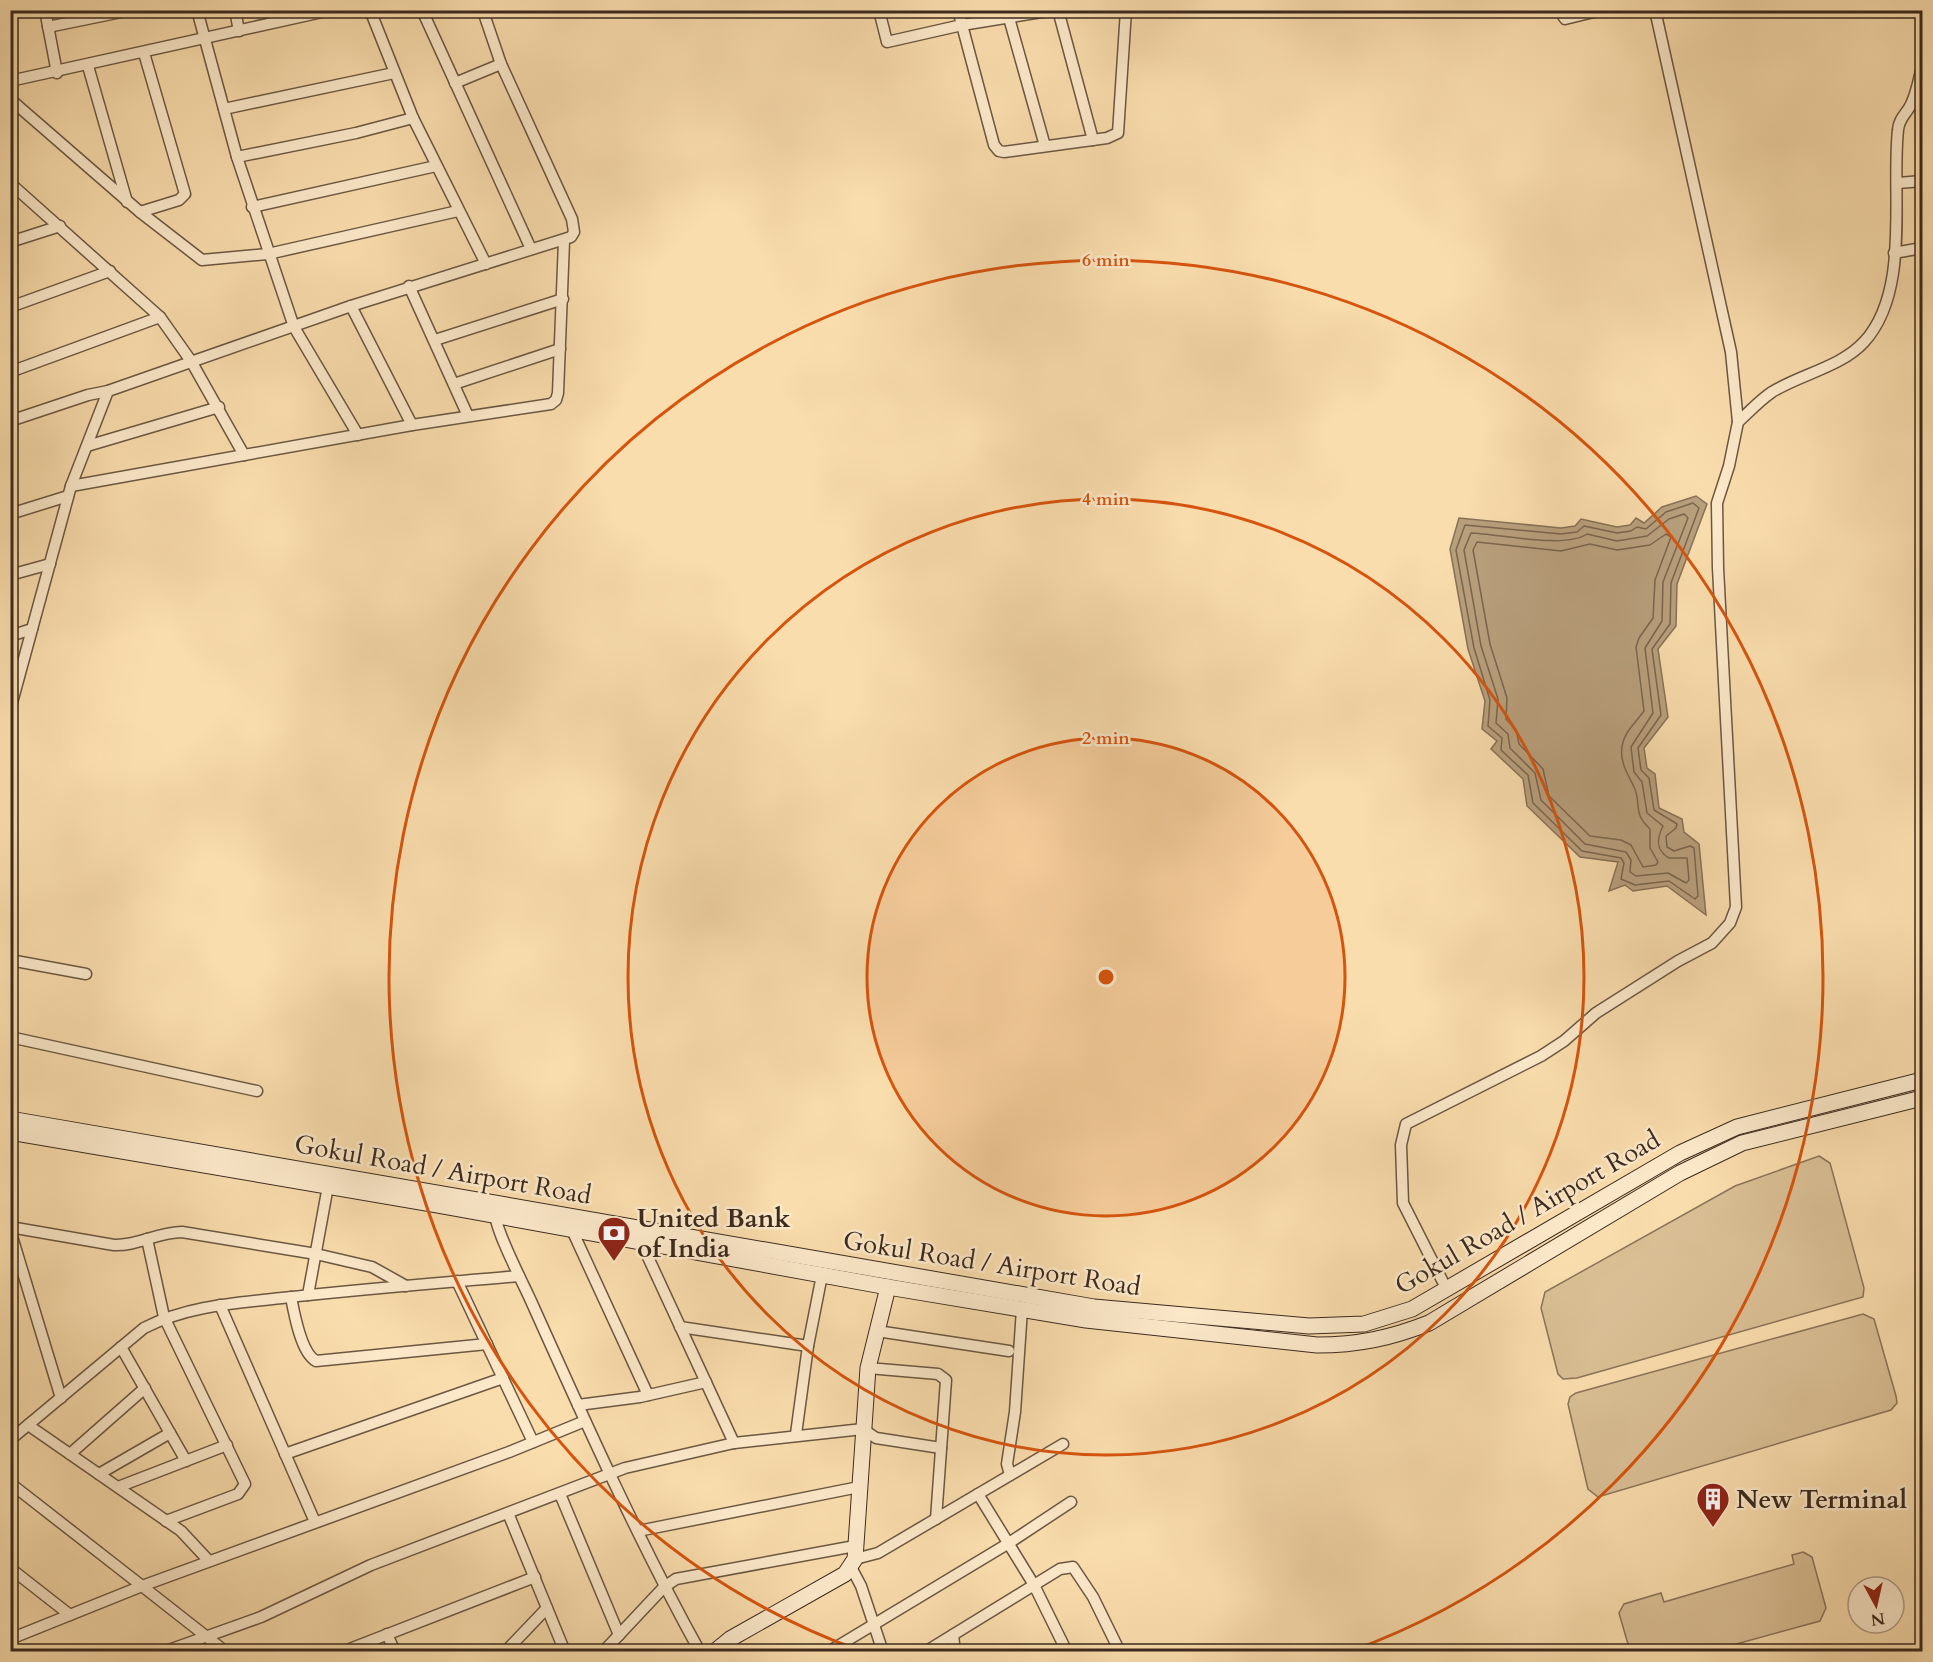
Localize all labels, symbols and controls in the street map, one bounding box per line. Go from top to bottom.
text: 6 min [1082,248,1130,273]
text: 4 min [1082,487,1130,512]
text: 2 min [1082,726,1130,751]
centre of rings [1096,967,1116,987]
street label: Gokul Road / Airport Road [1388,1122,1666,1303]
street label: Gokul Road / Airport Road [292,1126,594,1213]
place label: United Bank of India [637,1201,791,1266]
bank icon: United Bank of India [596,1215,632,1262]
street label: Gokul Road / Airport Road [841,1223,1143,1304]
building icon: New Terminal [1695,1481,1731,1528]
place label: New Terminal [1736,1482,1907,1517]
north arrow [1846,1575,1906,1635]
text: N [1869,1607,1886,1631]

